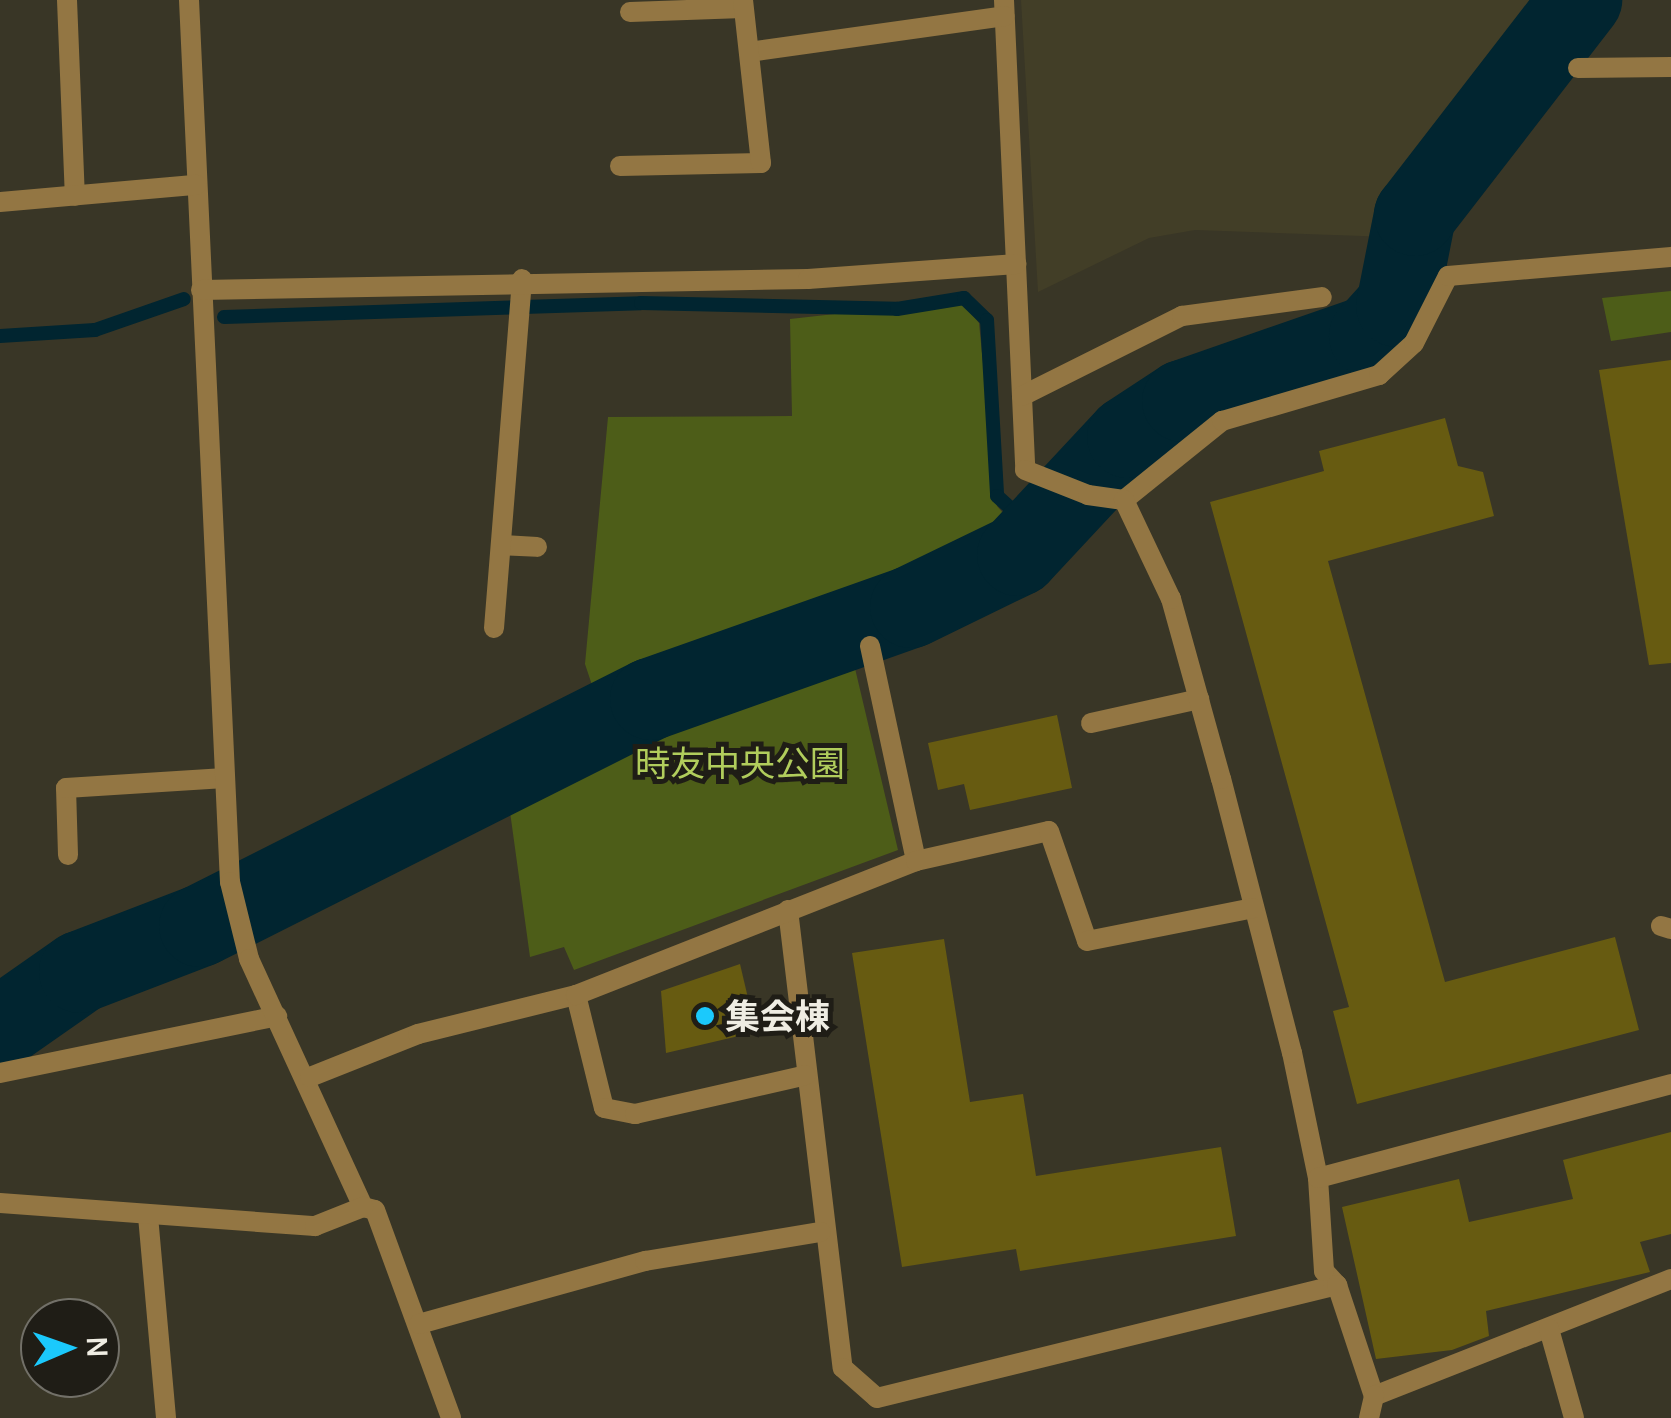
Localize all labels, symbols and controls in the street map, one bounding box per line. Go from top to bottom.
park label: 時友中央公園 [635,742,845,784]
place label: 集会棟 [725,995,830,1037]
marker: 集会棟 [694,1005,716,1027]
north arrow [20,1298,120,1398]
text: N [79,1336,117,1358]

